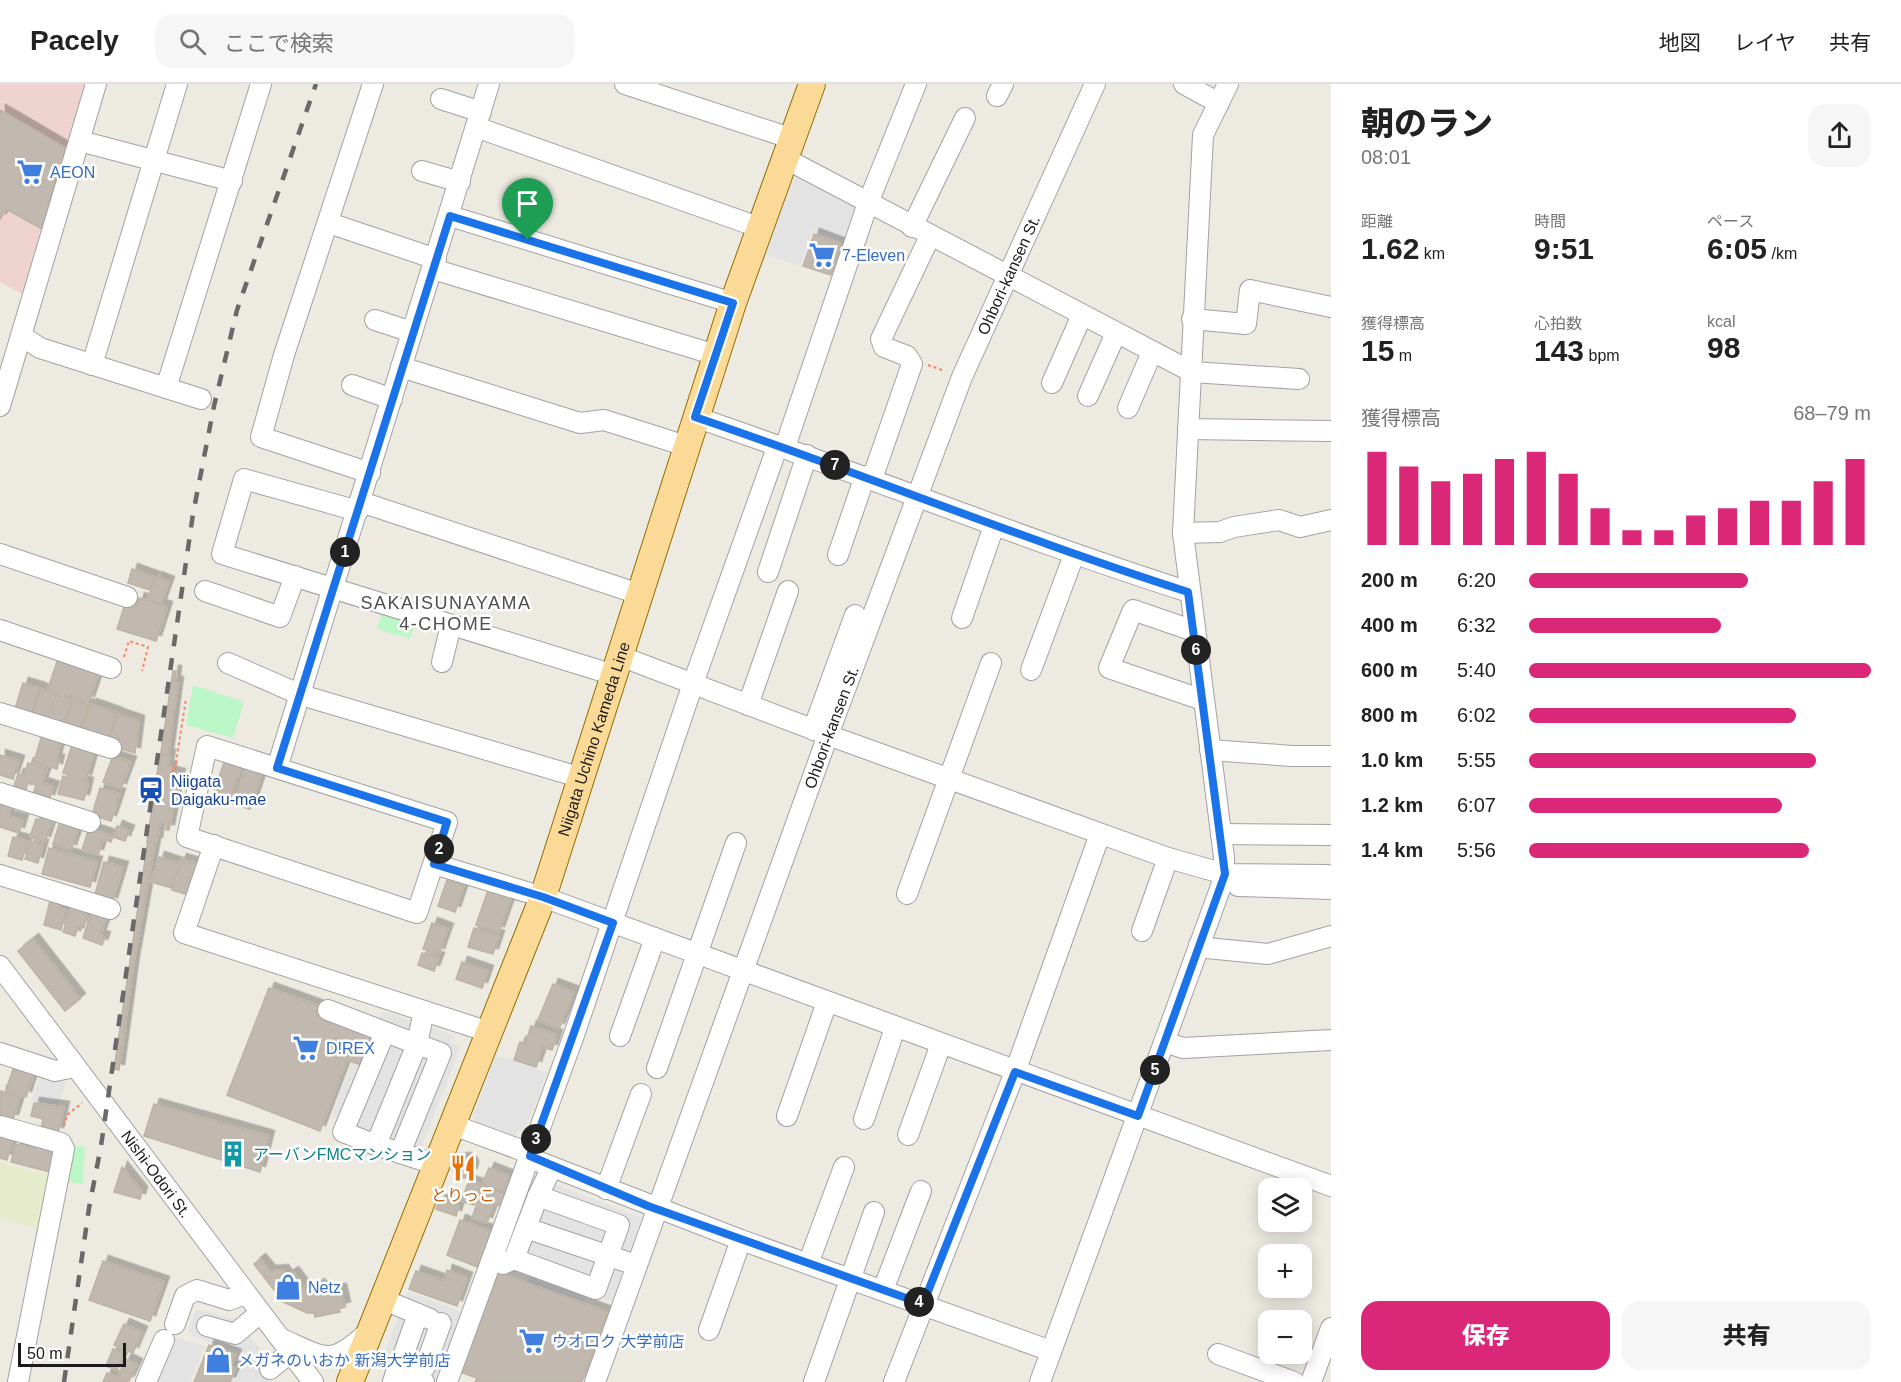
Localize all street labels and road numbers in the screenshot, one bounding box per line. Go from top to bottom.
street label: Ohbori-kansen St. [974,213,1043,337]
street label: Niigata Uchino Kameda Line [555,640,633,838]
street label: Ohbori-kansen St. [801,664,861,791]
street label: Nishi-Odori St. [118,1127,194,1220]

